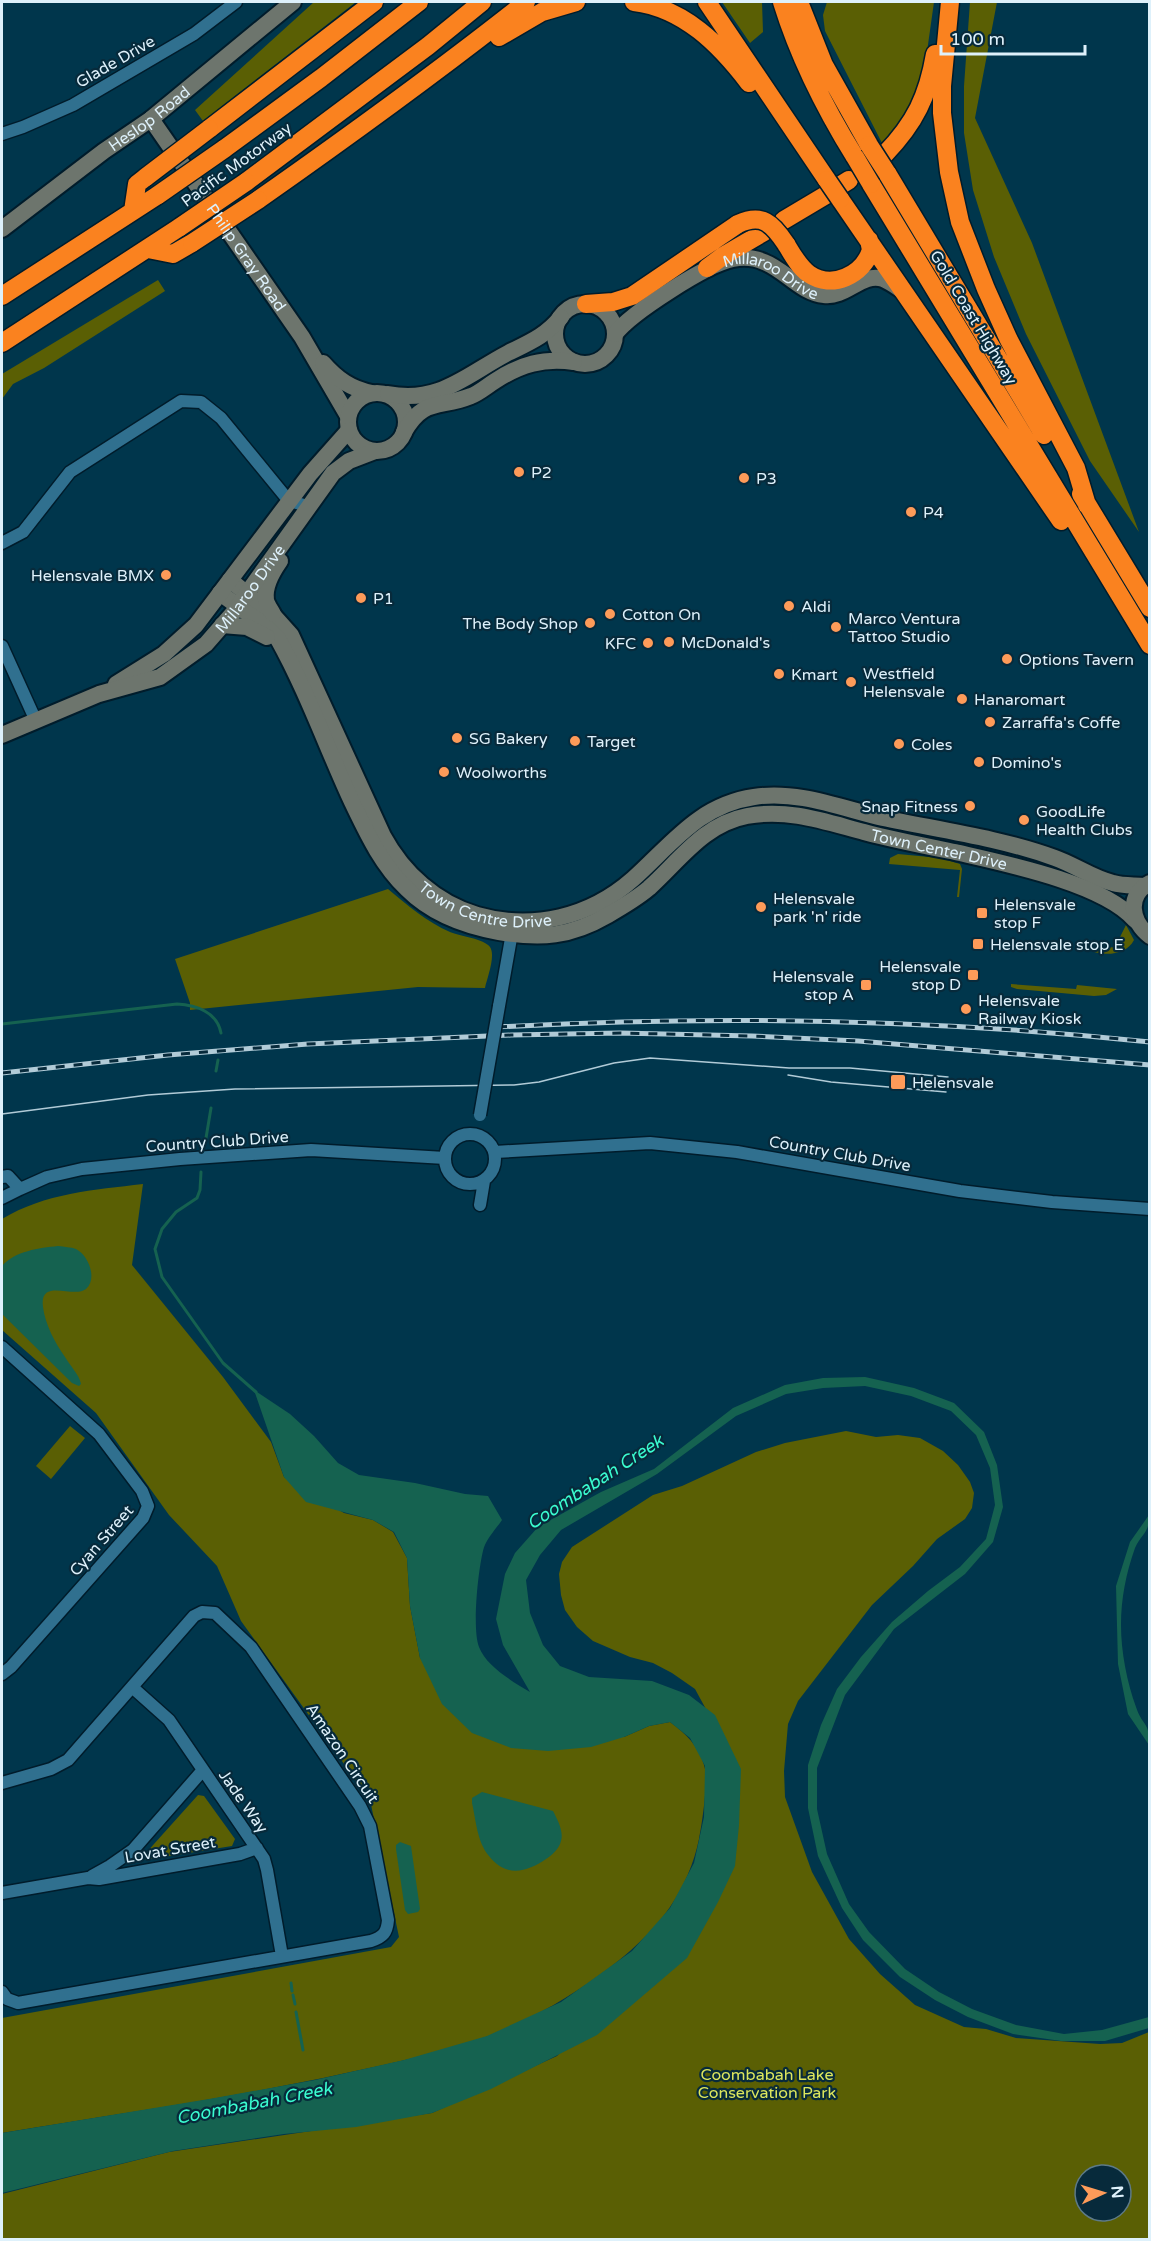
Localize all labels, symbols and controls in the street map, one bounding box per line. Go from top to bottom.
scale bar [941,18,1085,56]
text: 100 m [950,28,1005,50]
street label: Glade Drive [72,31,159,92]
street label: Heslop Road [105,82,194,156]
street label: Pacific Motorway [178,118,296,212]
street label: Philip Gray Road [202,200,290,315]
street label: Gold Coast Highway [925,247,1021,389]
street label: Millaroo Drive [721,249,821,305]
place label: P2 [531,463,552,483]
marker: P2 [512,465,526,479]
place label: P3 [756,469,777,489]
marker: P3 [737,471,751,485]
place label: P4 [923,503,944,523]
marker: P4 [904,505,918,519]
street label: Millaroo Drive [211,541,290,638]
place label: Helensvale BMX [31,566,154,586]
marker: Helensvale BMX [159,568,173,582]
place label: P1 [373,589,394,609]
marker: P1 [354,591,368,605]
place label: Aldi [801,597,831,617]
marker: Aldi [782,599,796,613]
place label: Cotton On [622,605,701,625]
marker: Cotton On [603,607,617,621]
place label: Marco Ventura Tattoo Studio [848,609,961,647]
place label: The Body Shop [463,614,578,634]
marker: The Body Shop [583,616,597,630]
marker: Marco Ventura Tattoo Studio [829,620,843,634]
place label: McDonald's [681,633,770,653]
place label: KFC [605,634,636,654]
marker: McDonald's [662,635,676,649]
marker: KFC [641,636,655,650]
place label: Options Tavern [1019,650,1134,670]
marker: Options Tavern [1000,652,1014,666]
place label: Westfield Helensvale [863,664,945,702]
place label: Kmart [791,665,838,685]
marker: Kmart [772,667,786,681]
marker: Westfield Helensvale [844,675,858,689]
place label: Hanaromart [974,690,1065,710]
marker: Hanaromart [955,692,969,706]
place label: Zarraffa's Coffe [1002,713,1120,733]
marker: Zarraffa's Coffe [983,715,997,729]
place label: SG Bakery [469,729,548,749]
marker: SG Bakery [450,731,464,745]
place label: Target [587,732,636,752]
marker: Target [568,734,582,748]
place label: Coles [911,735,952,755]
marker: Coles [892,737,906,751]
place label: Domino's [991,753,1062,773]
marker: Domino's [972,755,986,769]
place label: Woolworths [456,763,547,783]
marker: Woolworths [437,765,451,779]
place label: Snap Fitness [861,797,958,817]
marker: Snap Fitness [963,799,977,813]
place label: GoodLife Health Clubs [1036,802,1133,840]
marker: GoodLife Health Clubs [1017,813,1031,827]
street label: Town Center Drive [869,825,1009,875]
street label: Town Centre Drive [414,877,553,933]
place label: Helensvale park 'n' ride [773,889,861,927]
place label: Helensvale stop F [994,895,1076,933]
marker: Helensvale park 'n' ride [754,900,768,914]
marker: Helensvale stop F [975,906,989,920]
place label: Helensvale stop E [990,935,1124,955]
marker: Helensvale stop E [971,937,985,951]
place label: Helensvale stop D [879,957,961,995]
place label: Helensvale stop A [772,967,854,1005]
marker: Helensvale stop D [966,968,980,982]
marker: Helensvale stop A [859,978,873,992]
place label: Helensvale Railway Kiosk [978,991,1082,1029]
marker: Helensvale Railway Kiosk [959,1002,973,1016]
marker: Helensvale [889,1073,907,1091]
place label: Helensvale [912,1073,994,1093]
street label: Country Club Drive [145,1127,289,1157]
street label: Country Club Drive [767,1132,912,1176]
water label: Coombabah Creek [523,1429,668,1534]
street label: Cyan Street [66,1501,138,1580]
street label: Amazon Circuit [301,1700,383,1807]
street label: Jade Way [214,1766,272,1837]
street label: Lovat Street [123,1832,217,1868]
park label: Coombabah Lake Conservation Park [698,2065,836,2103]
water label: Coombabah Creek [174,2077,335,2129]
north arrow [1073,2163,1133,2223]
text: N [1107,2185,1127,2199]

